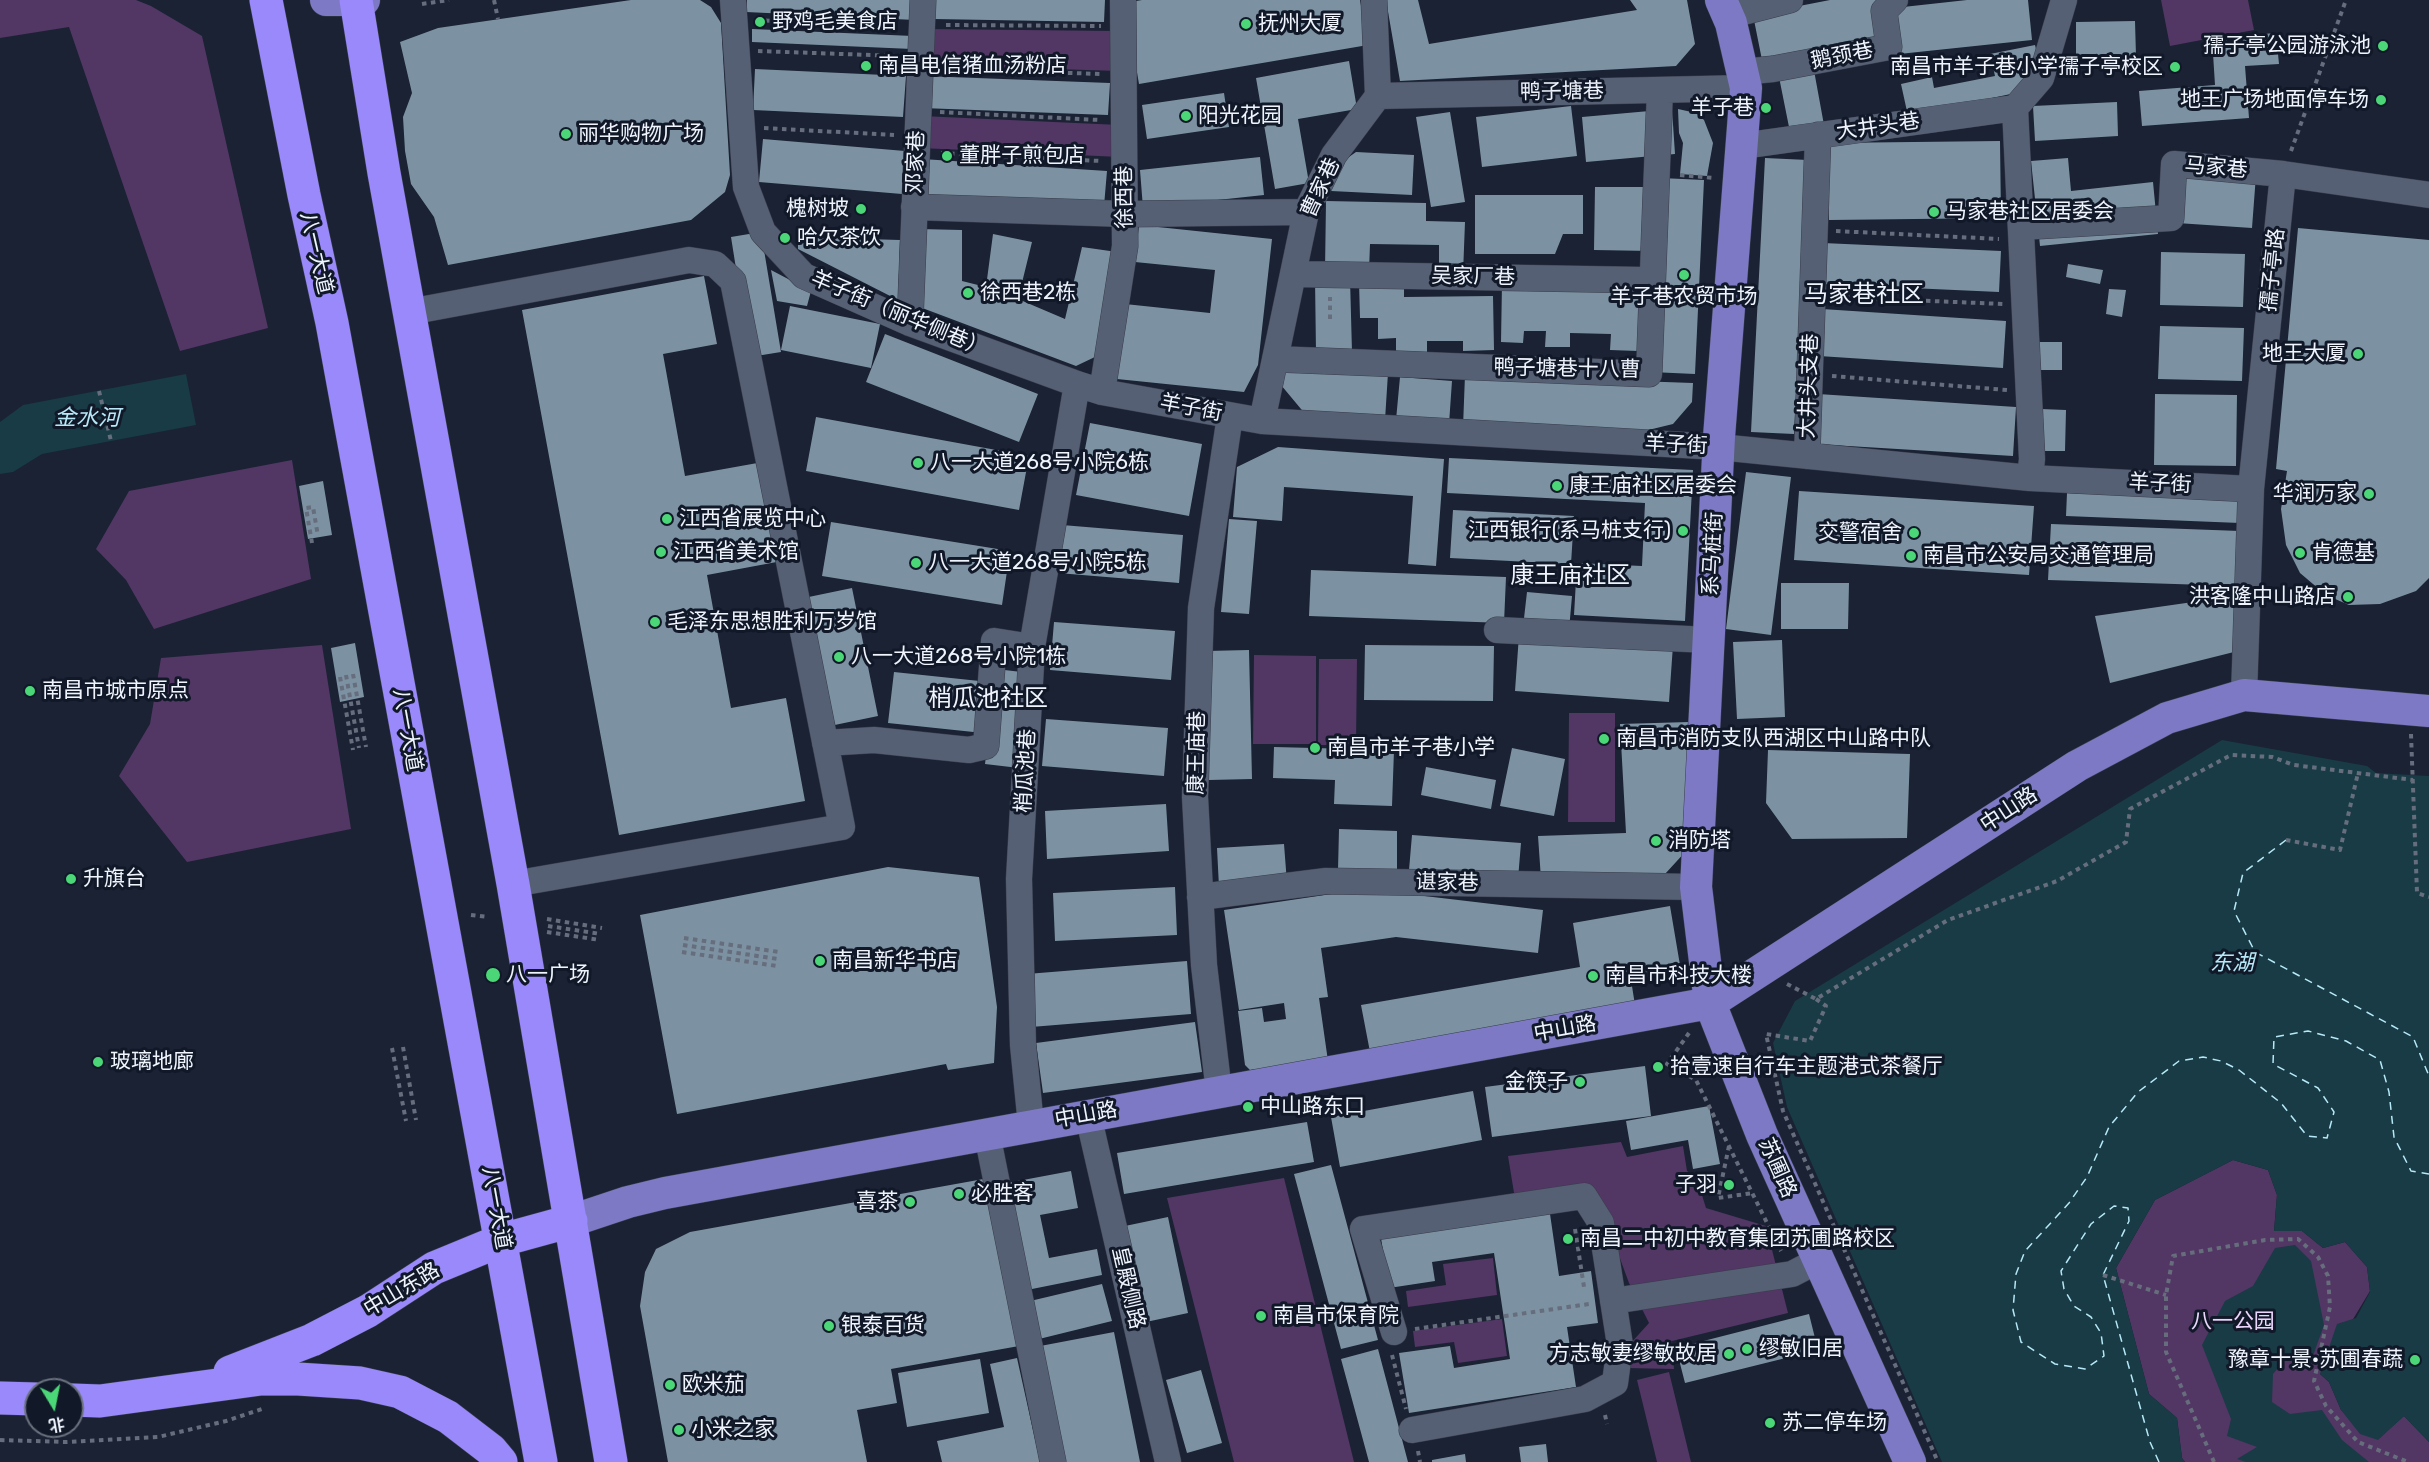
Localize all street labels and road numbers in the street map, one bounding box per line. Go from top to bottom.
street label: 鹅颈巷 [1809,38,1875,74]
street label: 鸭子塘巷 [1520,79,1604,105]
street label: 大井头巷 [1835,109,1921,145]
street label: 邓家巷 [902,130,930,194]
street label: 马家巷 [2184,153,2248,183]
street label: 曹家巷 [1296,154,1346,222]
street label: 徐西巷 [1112,165,1138,229]
street label: 八一大道 [294,209,338,297]
street label: 孺子亭路 [2256,227,2290,313]
street label: 吴家厂巷 [1431,264,1515,290]
street label: 羊子街（丽华侧巷） [807,265,991,363]
street label: 大井头支巷 [1795,333,1823,439]
street label: 鸭子塘巷十八曹 [1493,355,1641,383]
street label: 羊子街 [1158,390,1224,426]
street label: 羊子街 [1644,431,1708,459]
street label: 羊子街 [2128,470,2192,498]
street label: 系马桩街 [1698,511,1728,597]
street label: 八一大道 [387,686,427,774]
street label: 康王庙巷 [1184,711,1210,795]
street label: 梢瓜池巷 [1011,728,1041,814]
street label: 中山路 [1976,782,2042,838]
street label: 谌家巷 [1415,870,1479,896]
street label: 中山路 [1532,1011,1598,1047]
street label: 中山路 [1053,1097,1119,1133]
street label: 苏圃路 [1753,1134,1801,1202]
street label: 八一大道 [476,1164,516,1252]
street label: 皇殿侧路 [1106,1244,1150,1332]
street label: 中山东路 [360,1258,444,1322]

